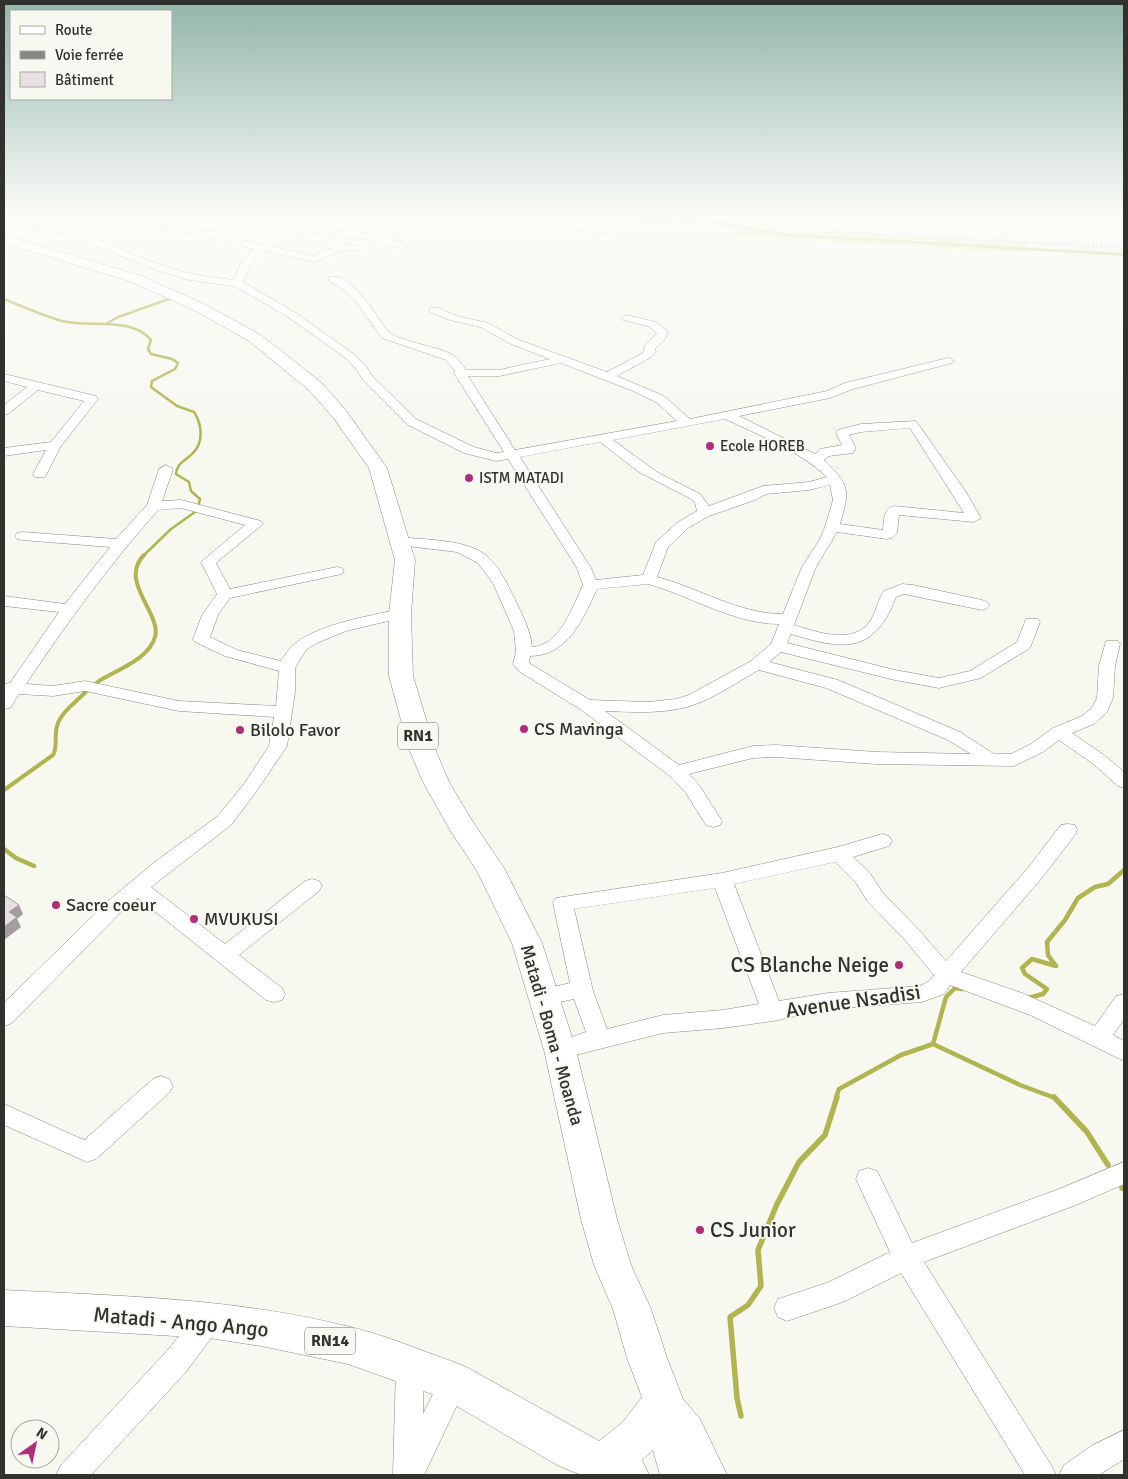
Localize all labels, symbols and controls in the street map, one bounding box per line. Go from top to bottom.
legend [10,10,172,100]
text: Route [55,21,92,39]
text: Voie ferrée [55,46,124,64]
text: Bâtiment [55,71,114,89]
place label: Ecole HOREB [720,437,805,455]
marker: Ecole HOREB [704,440,716,452]
place label: ISTM MATADI [479,469,564,487]
marker: ISTM MATADI [463,472,475,484]
place label: CS Mavinga [534,718,624,740]
place label: Bilolo Favor [250,719,341,741]
road number: RN1 [398,722,438,749]
marker: CS Mavinga [518,723,530,735]
marker: Bilolo Favor [234,724,246,736]
place label: Sacre coeur [66,894,156,916]
marker: Sacre coeur [50,899,62,911]
place label: MVUKUSI [204,908,278,930]
marker: MVUKUSI [188,913,200,925]
street label: Matadi - Boma - Moanda [516,942,588,1128]
place label: CS Blanche Neige [730,952,889,978]
marker: CS Blanche Neige [893,959,905,971]
street label: Avenue Nsadisi [784,979,922,1023]
place label: CS Junior [710,1217,796,1243]
marker: CS Junior [694,1224,706,1236]
street label: Matadi - Ango Ango [92,1301,270,1343]
road number: RN14 [305,1328,355,1354]
north arrow [10,1419,60,1469]
text: N [33,1424,51,1443]

